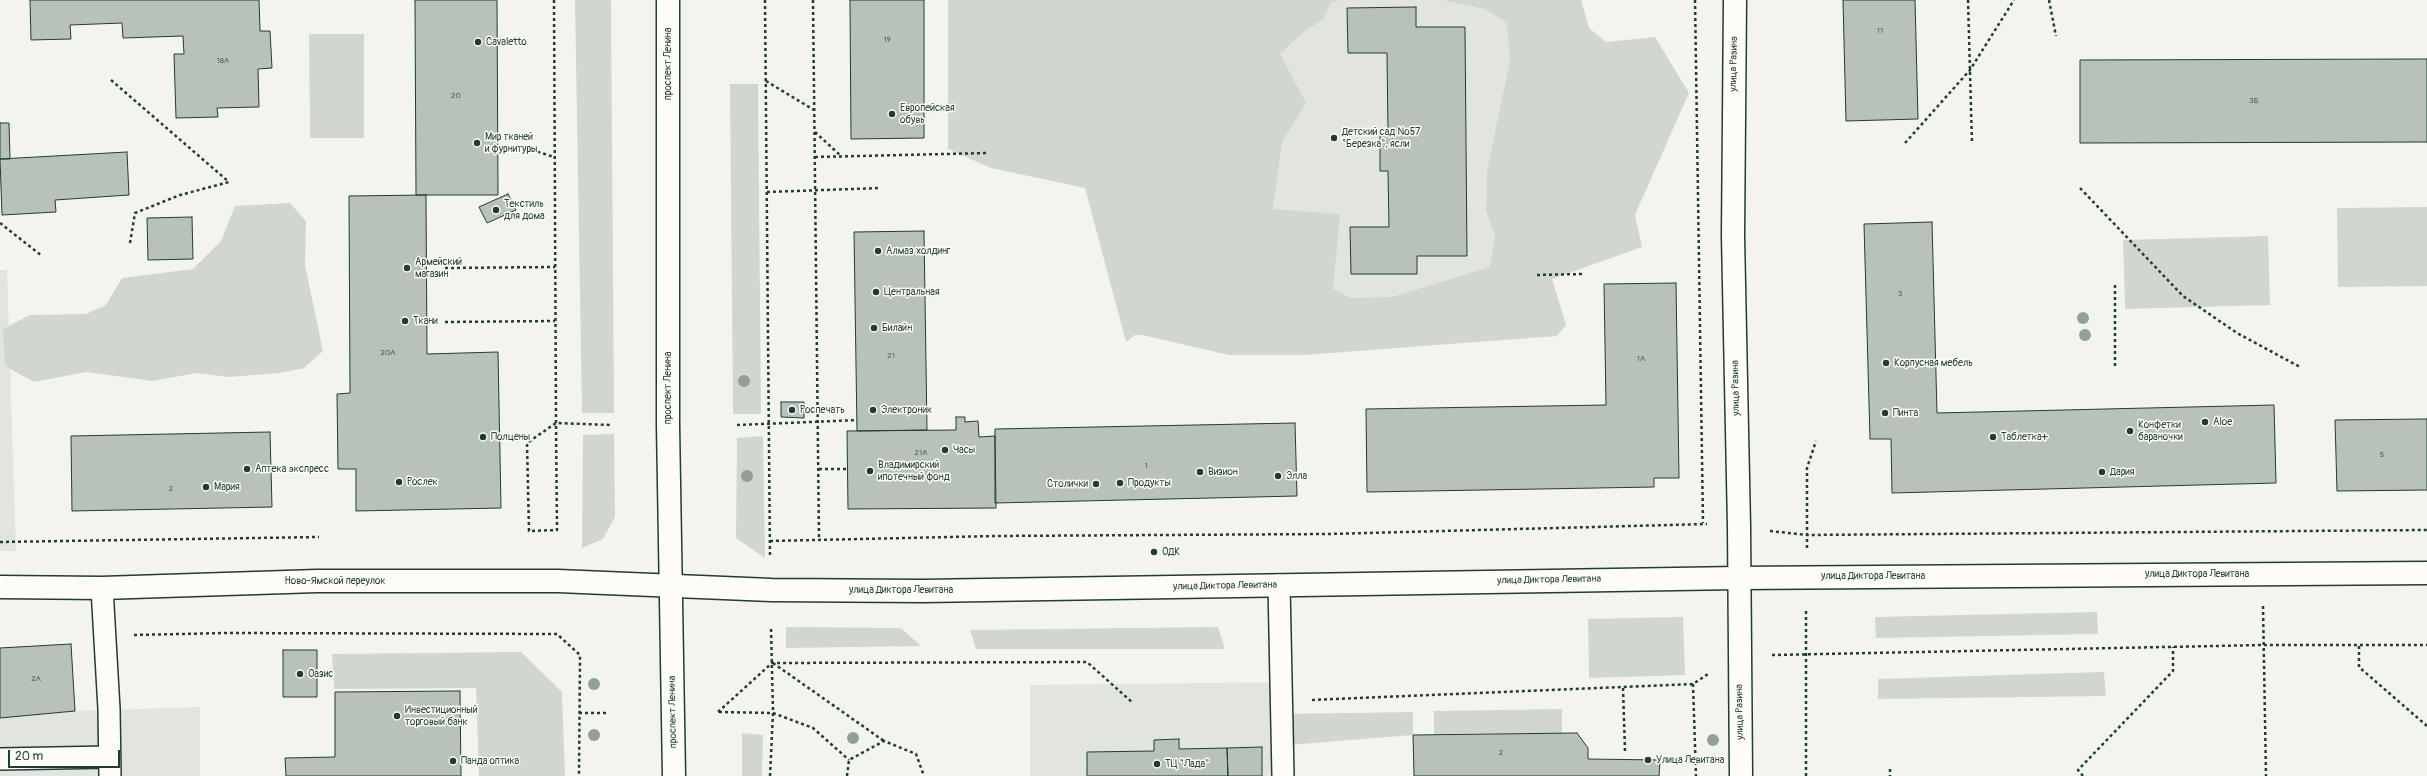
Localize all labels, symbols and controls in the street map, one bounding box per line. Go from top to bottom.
house number: 11 [1877,26,1883,36]
street label: проспект Ленина [662,28,674,100]
house number: 19 [883,35,891,45]
place label: Cavaletto [486,36,527,48]
street label: улица Разина [1728,36,1740,92]
marker: Cavaletto [473,37,483,47]
house number: 18А [217,56,229,66]
house number: 20 [451,91,461,101]
house number: 3Б [2249,96,2259,106]
place label: Европейская обувь [900,102,955,126]
marker: Европейская обувь [887,109,897,119]
place label: Детский сад №57 "Березка", ясли [1342,126,1420,150]
place label: Мир тканей и фурнитуры [485,131,538,154]
marker: Детский сад №57 "Березка", ясли [1329,133,1339,143]
marker: Мир тканей и фурнитуры [472,138,482,148]
place label: Текстиль для дома [504,198,545,222]
marker: Текстиль для дома [491,205,501,215]
place label: Алмаз холдинг [886,245,950,257]
marker: Алмаз холдинг [873,246,883,256]
place label: Армейский магазин [415,256,462,280]
marker: Армейский магазин [402,263,412,273]
place label: Центральная [884,286,940,298]
marker: Центральная [871,287,881,297]
house number: 3 [1898,289,1902,299]
place label: Ткани [413,315,438,327]
marker: Ткани [400,316,410,326]
place label: Билайн [882,322,912,334]
marker: Билайн [869,323,879,333]
house number: 20А [380,348,396,358]
house number: 21 [887,351,895,361]
street label: проспект Ленина [662,352,674,424]
house number: 1А [1637,354,1645,364]
place label: Корпусная мебель [1894,357,1973,369]
marker: Корпусная мебель [1881,358,1891,368]
street label: улица Разина [1730,360,1742,416]
place label: Роспечать [800,404,845,416]
place label: Электроник [881,404,932,416]
marker: Роспечать [787,405,797,415]
marker: Электроник [868,405,878,415]
place label: Пинта [1893,407,1918,419]
marker: Пинта [1880,408,1890,418]
place label: Aloe [2213,416,2232,428]
marker: Aloe [2200,417,2210,427]
place label: Конфетки бараночки [2138,419,2183,442]
marker: Конфетки бараночки [2125,426,2135,436]
place label: Полцены [491,431,530,443]
place label: Таблетка+ [2001,431,2047,443]
marker: Полцены [478,432,488,442]
marker: Таблетка+ [1988,432,1998,442]
place label: Часы [953,444,975,456]
marker: Часы [940,445,950,455]
house number: 21А [915,448,927,458]
house number: 5 [2380,450,2384,460]
place label: Владимирский ипотечный фонд [878,459,950,482]
house number: 1 [1144,461,1148,471]
place label: Аптека экспресс [255,463,329,475]
marker: Аптека экспресс [242,464,252,474]
marker: Владимирский ипотечный фонд [865,466,875,476]
place label: Визион [1208,466,1238,478]
place label: Дария [2110,466,2135,478]
marker: Визион [1195,467,1205,477]
marker: Дария [2097,467,2107,477]
place label: Элла [1286,470,1307,482]
marker: Элла [1273,471,1283,481]
place label: Рослек [407,476,438,488]
marker: Рослек [394,477,404,487]
place label: Продукты [1128,477,1171,489]
place label: Столички [1047,478,1088,490]
marker: Продукты [1115,478,1125,488]
marker: Столички [1091,479,1101,489]
place label: Мария [214,481,240,493]
marker: Мария [201,482,211,492]
house number: 2 [169,484,173,494]
place label: ОДК [1162,546,1180,558]
marker: ОДК [1149,547,1159,557]
street label: улица Диктора Левитана [2145,568,2249,580]
street label: улица Диктора Левитана [1821,570,1925,582]
street label: улица Диктора Левитана [1497,573,1601,587]
street label: Ново-Ямской переулок [285,575,385,587]
street label: улица Диктора Левитана [1173,579,1277,593]
street label: улица Диктора Левитана [849,584,953,596]
place label: Оазис [308,668,333,680]
marker: Оазис [295,669,305,679]
house number: 2А [31,674,41,684]
street label: проспект Ленина [666,676,680,748]
street label: улица Разина [1734,684,1746,740]
place label: Инвестиционный торговый банк [405,704,477,728]
marker: Инвестиционный торговый банк [392,711,402,721]
scale bar [10,742,122,768]
house number: 2 [1499,748,1503,758]
text: 20 m [15,749,43,764]
place label: Улица Левитана [1656,754,1724,766]
place label: Панда оптика [461,755,519,767]
marker: Улица Левитана [1643,755,1653,765]
marker: Панда оптика [448,756,458,766]
place label: ТЦ "Лада" [1165,758,1209,770]
marker: ТЦ "Лада" [1152,759,1162,769]

